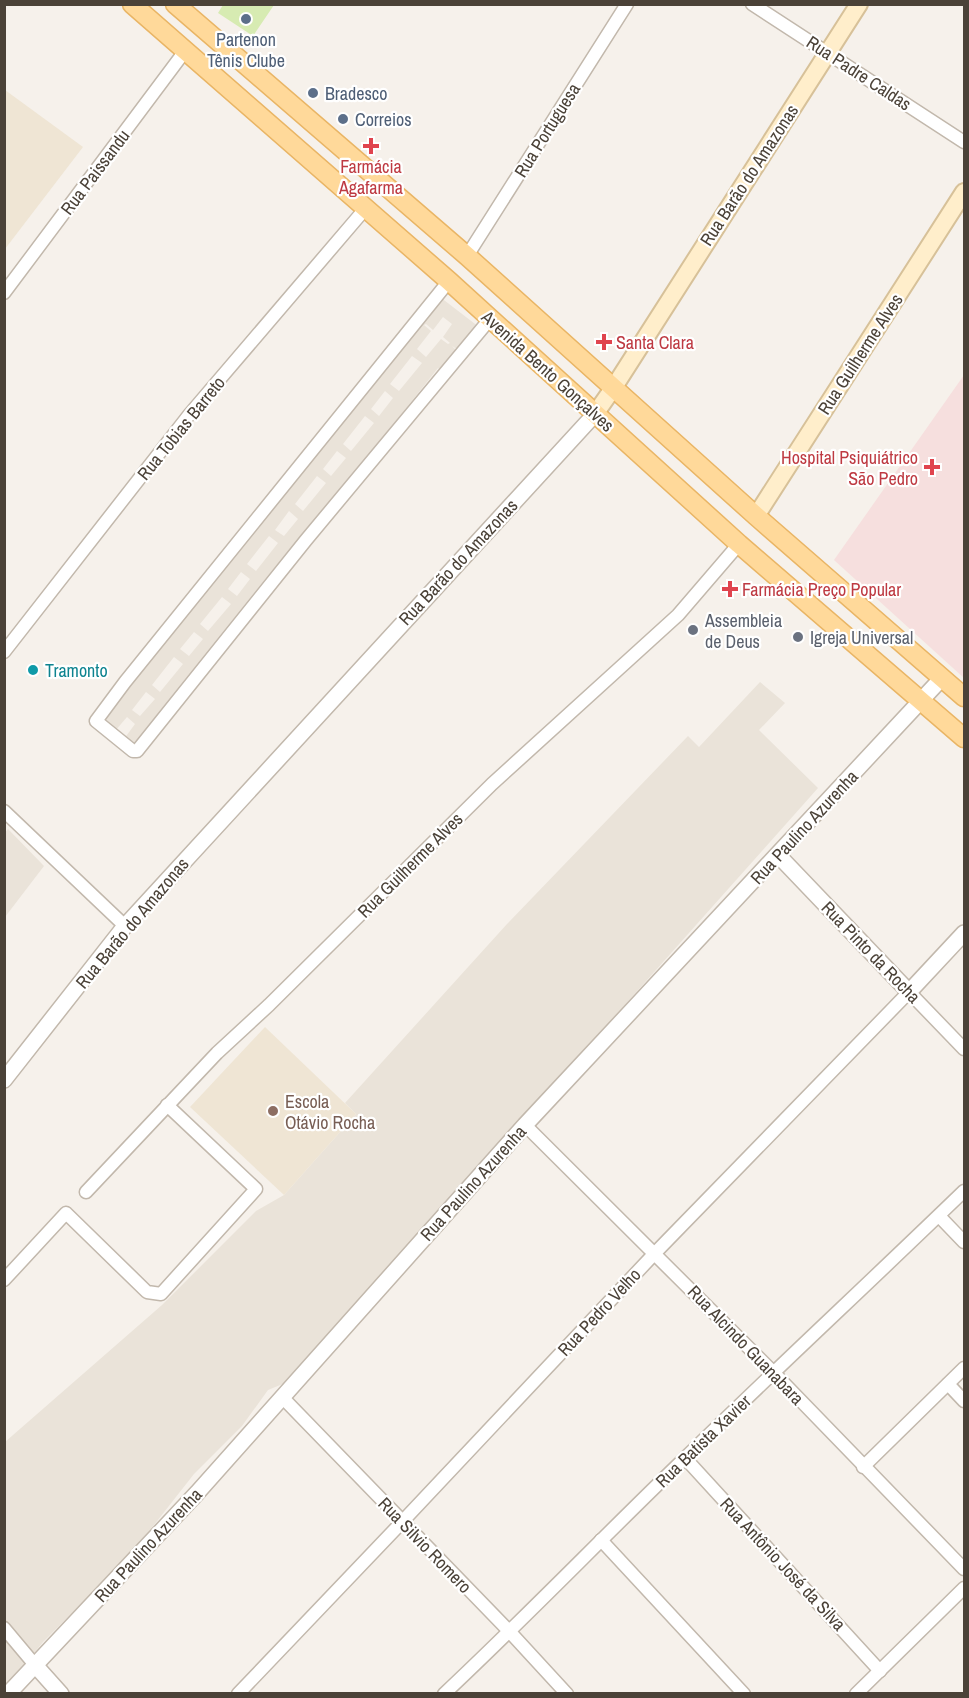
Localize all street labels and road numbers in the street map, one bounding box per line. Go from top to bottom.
street label: Rua Padre Caldas [802,30,916,116]
street label: Rua Portuguesa [508,78,586,182]
street label: Rua Barão do Amazonas [694,99,804,251]
street label: Rua Paissandu [55,124,135,220]
street label: Rua Guilherme Alves [812,289,908,419]
street label: Avenida Bento Gonçalves [476,304,620,437]
street label: Rua Tobias Barreto [131,371,231,485]
street label: Rua Barão do Amazonas [393,493,523,631]
street label: Rua Paulino Azurenha [744,764,864,890]
street label: Rua Guilherme Alves [352,807,468,923]
street label: Rua Barão do Amazonas [70,852,194,994]
street label: Rua Pinto da Rocha [816,896,926,1008]
street label: Rua Paulino Azurenha [414,1120,532,1246]
street label: Rua Pedro Velho [552,1263,646,1361]
street label: Rua Alcindo Guanabara [682,1280,810,1410]
street label: Rua Batista Xavier [650,1389,756,1493]
street label: Rua Paulino Azurenha [88,1482,208,1608]
street label: Rua Silvio Romero [373,1491,477,1599]
street label: Rua Antônio José da Silva [715,1492,851,1636]

